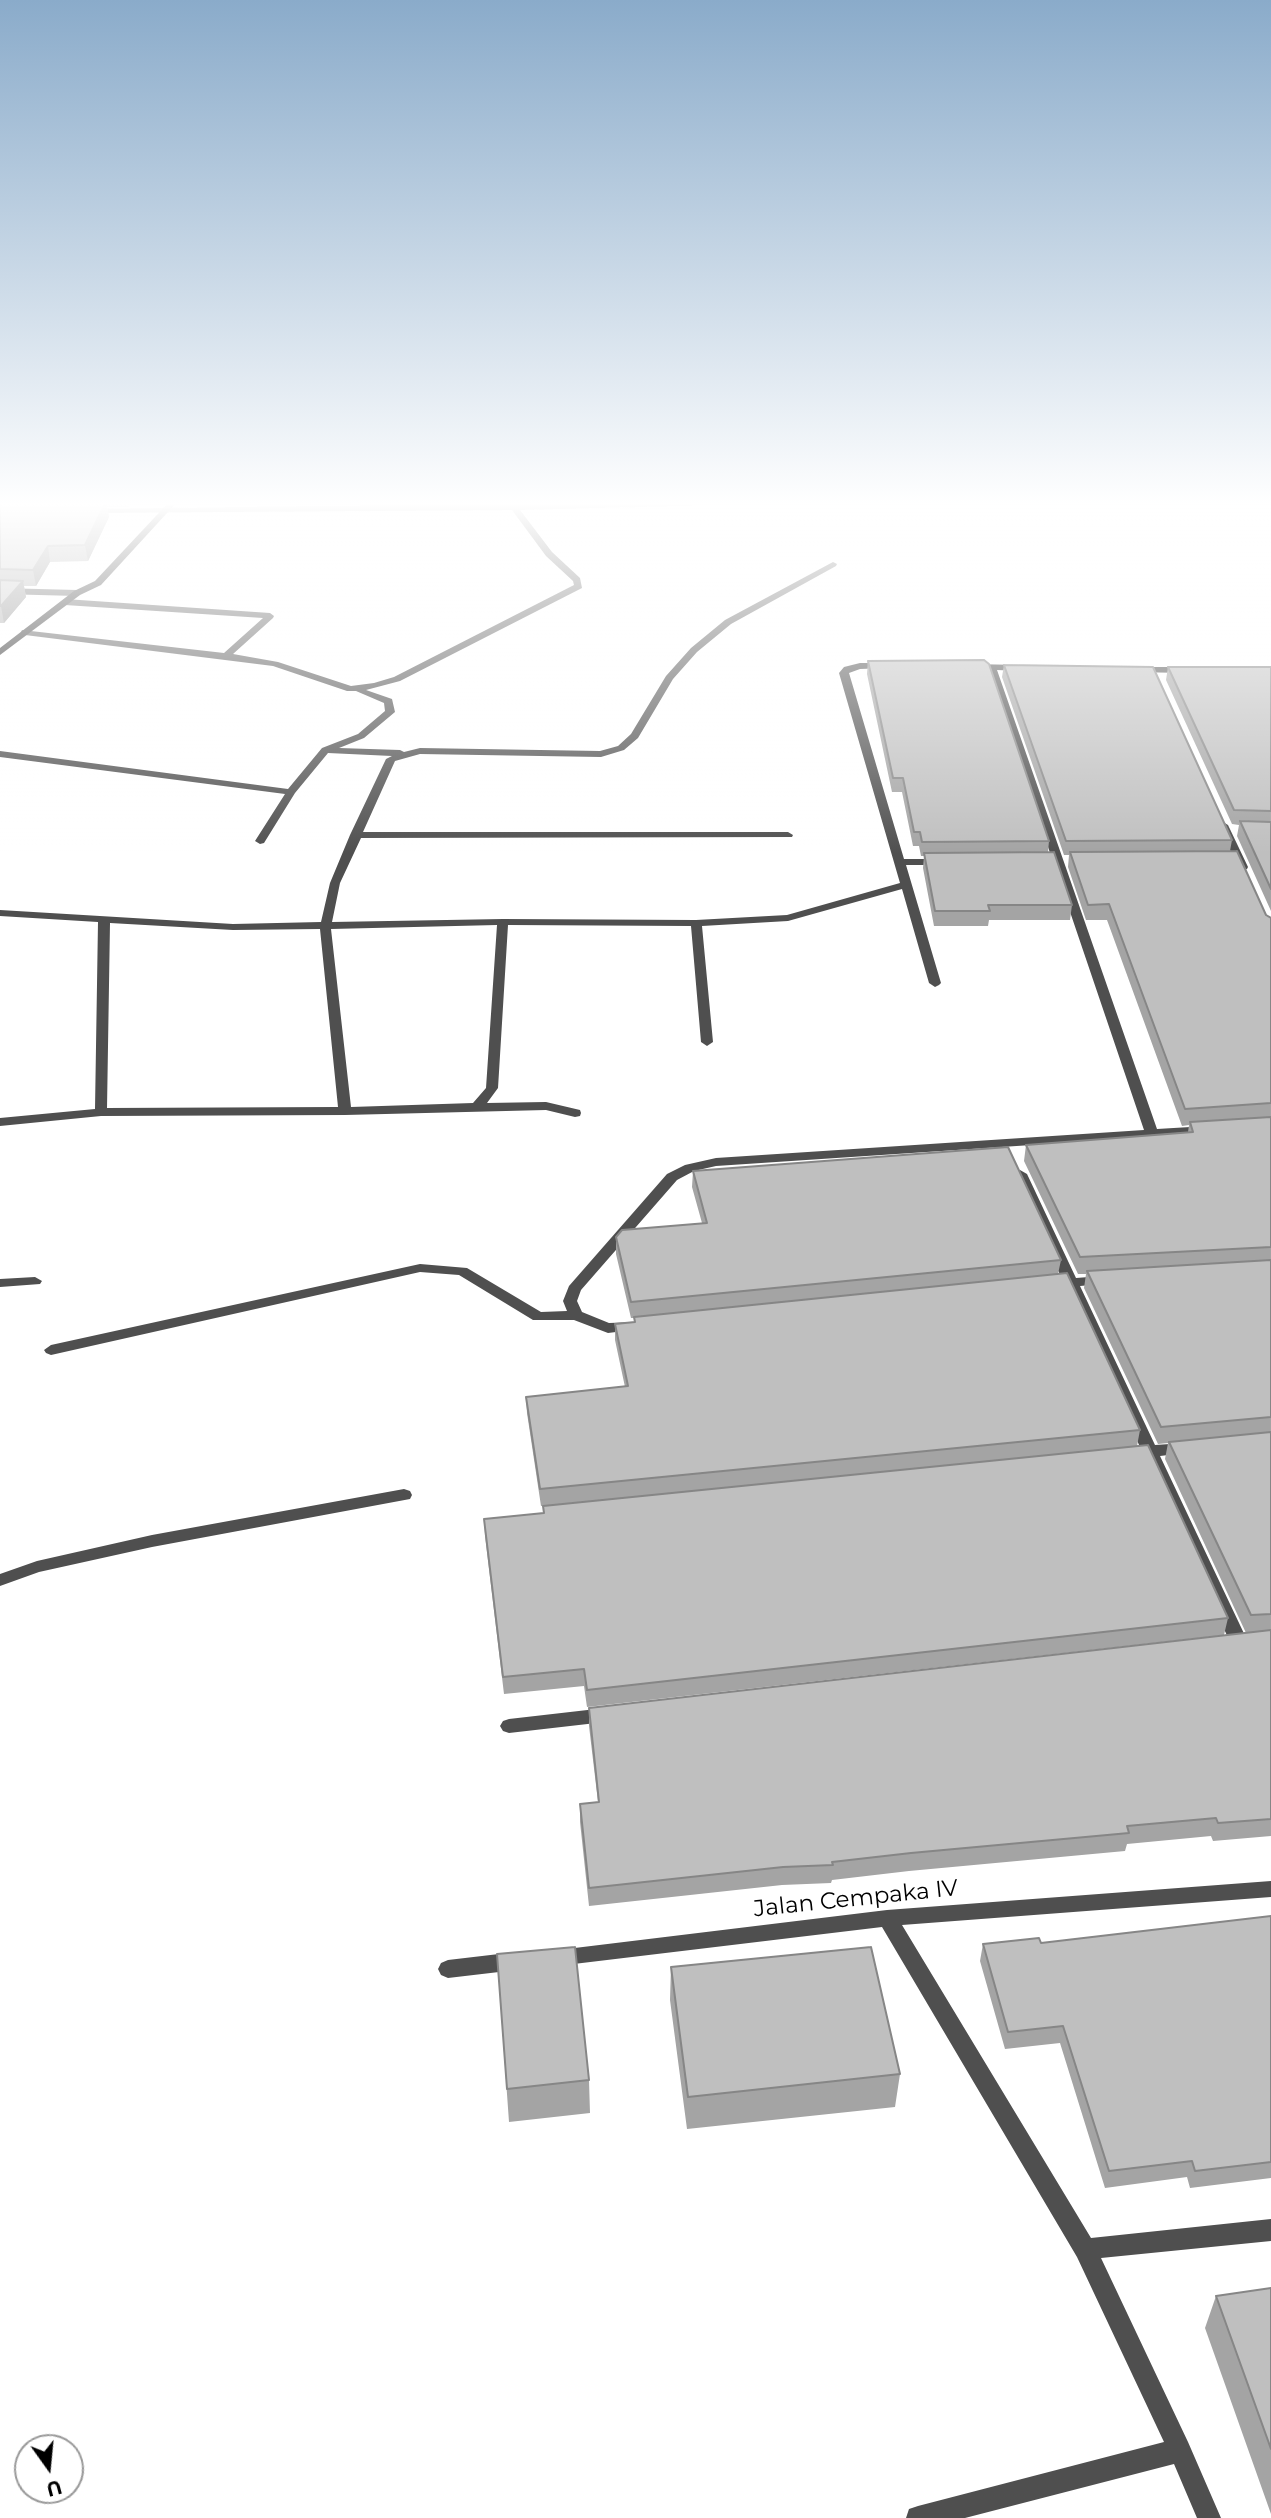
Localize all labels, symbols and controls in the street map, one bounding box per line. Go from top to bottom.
street label: Jalan Cempaka IV [752,1875,960,1923]
north arrow [14,2434,84,2504]
text: U [44,2475,64,2501]

